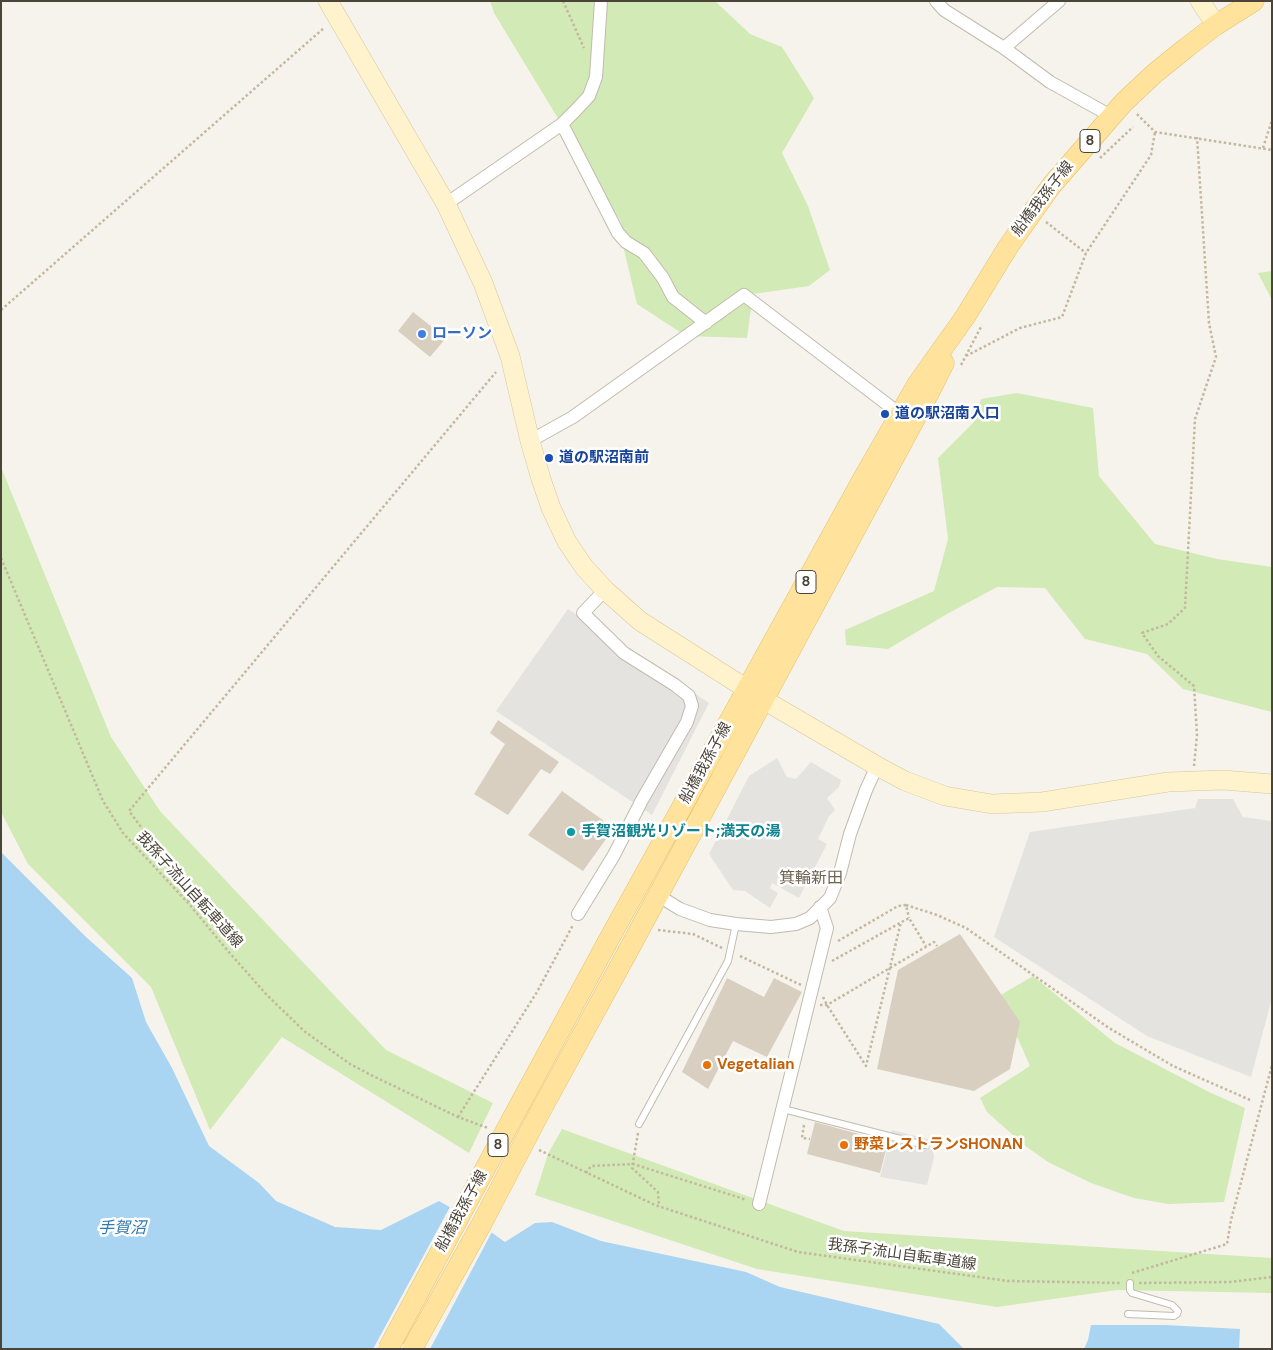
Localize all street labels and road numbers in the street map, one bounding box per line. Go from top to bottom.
road number: 8 [1080,130,1100,152]
street label: 船橋我孫子線 [1008,158,1078,240]
road number: 8 [796,570,816,594]
street label: 船橋我孫子線 [676,719,736,807]
street label: 我孫子流山自転車道線 [132,828,246,952]
road number: 8 [488,1134,508,1156]
street label: 船橋我孫子線 [432,1167,492,1255]
street label: 我孫子流山自転車道線 [826,1236,978,1274]

